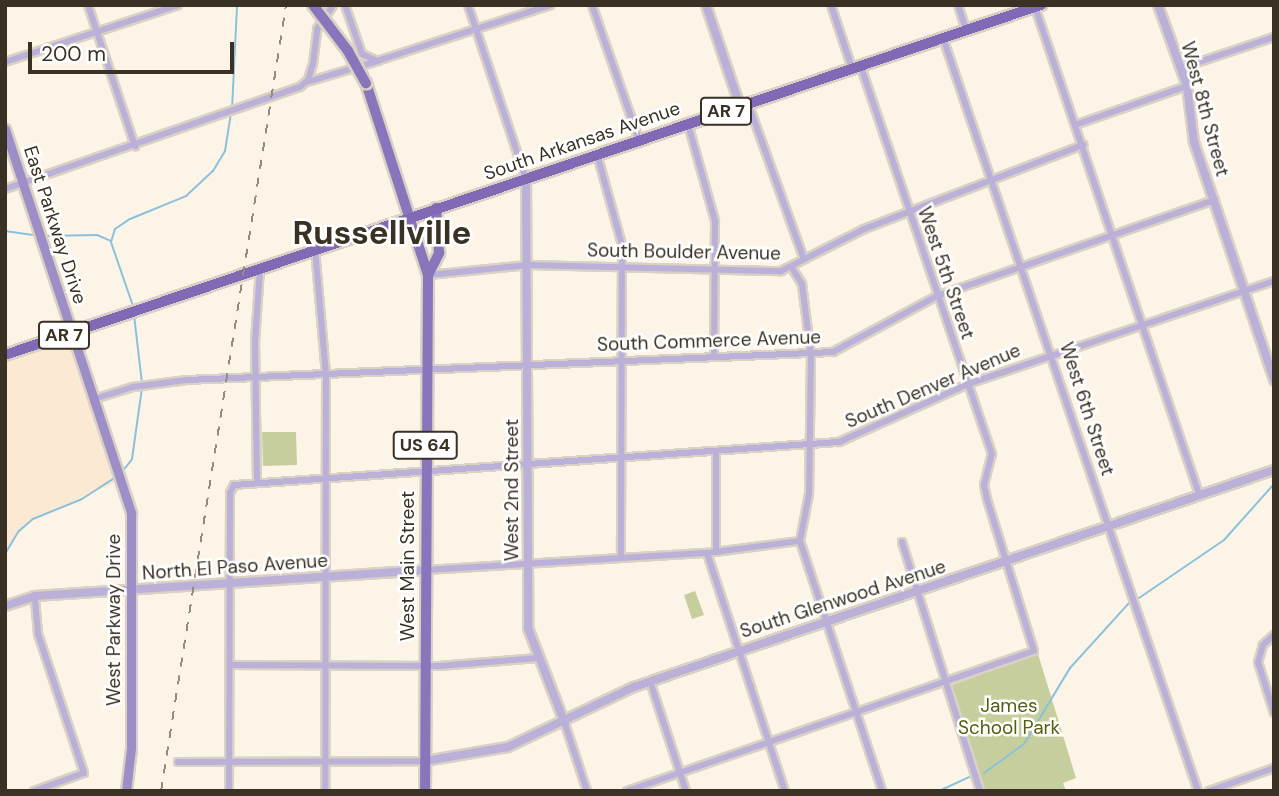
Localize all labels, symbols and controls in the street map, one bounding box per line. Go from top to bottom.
scale bar [32,28,238,72]
street label: West 8th Street [1176,39,1234,179]
text: 200 m [41,40,106,68]
road number: AR 7 [700,96,752,126]
street label: South Arkansas Avenue [481,97,683,185]
street label: East Parkway Drive [19,143,91,307]
street label: West 5th Street [913,204,979,342]
district label: Russellville [293,213,471,253]
street label: South Boulder Avenue [587,239,781,265]
road number: AR 7 [38,320,90,349]
street label: South Commerce Avenue [597,326,821,356]
street label: South Denver Avenue [842,339,1024,433]
street label: West 6th Street [1055,339,1119,479]
street label: West 2nd Street [501,419,523,561]
road number: US 64 [392,430,458,460]
street label: West Main Street [397,491,419,641]
street label: West Parkway Drive [103,534,125,706]
street label: North El Paso Avenue [141,549,329,585]
street label: South Glenwood Avenue [737,555,949,643]
park label: James School Park [958,695,1060,739]

